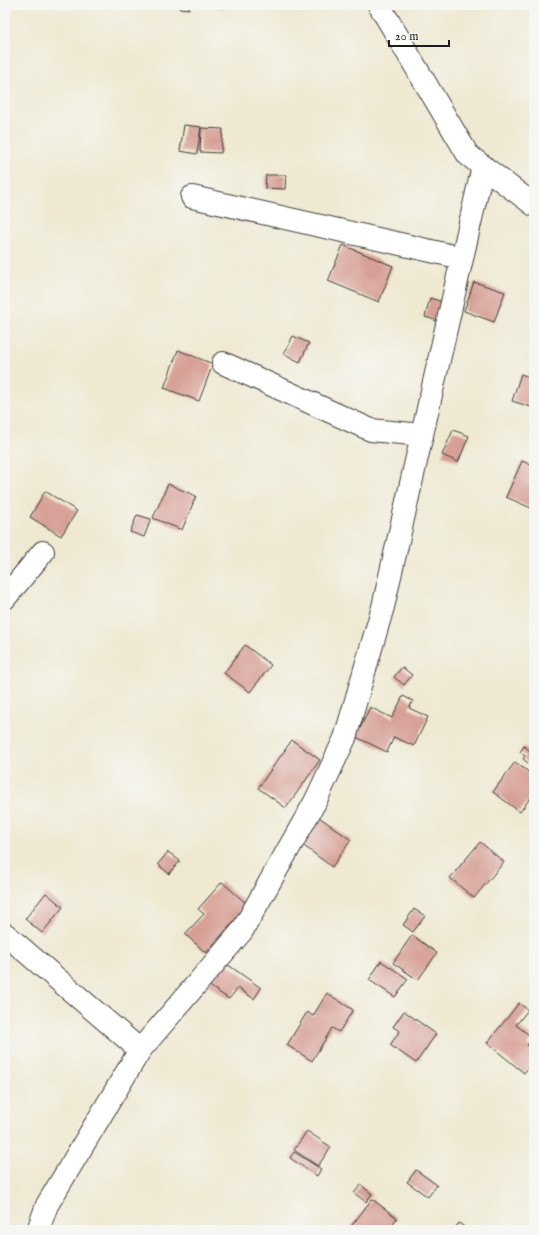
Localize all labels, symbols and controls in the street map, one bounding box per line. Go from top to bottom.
scale bar [389,22,449,48]
text: 20 m [395,29,418,44]

